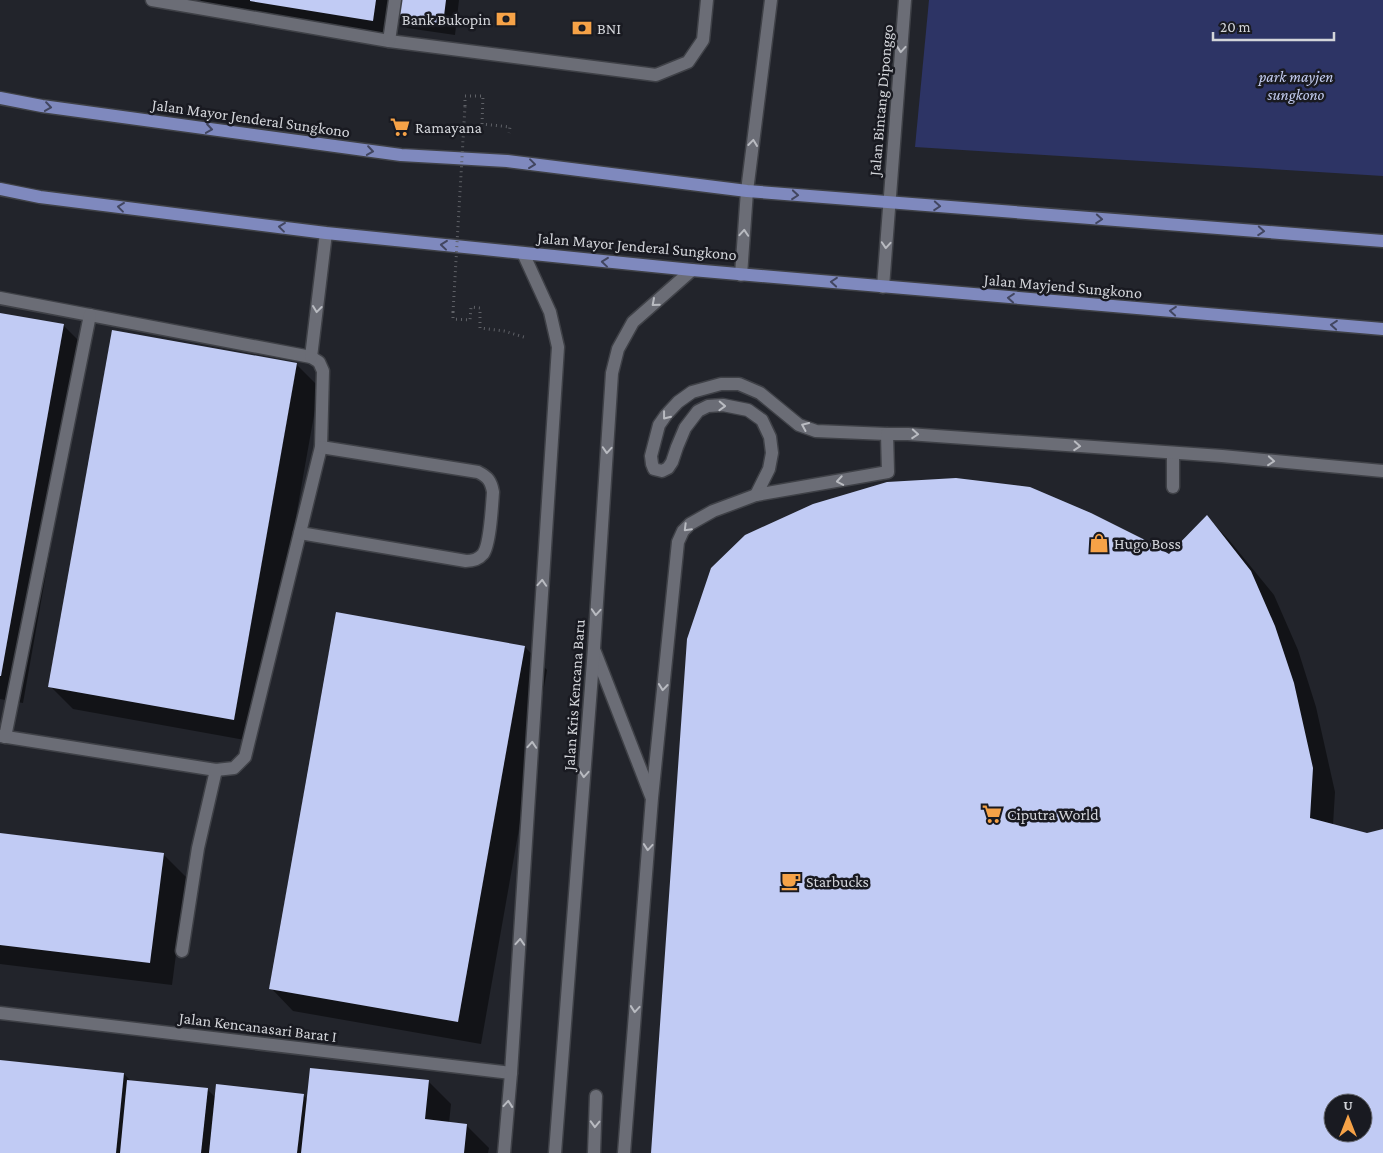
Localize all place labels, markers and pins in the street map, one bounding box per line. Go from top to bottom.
bank icon: Bank Bukopin [495,8,517,30]
place label: Bank Bukopin [402,11,491,29]
bank icon: BNI [571,17,593,39]
place label: BNI [597,20,621,37]
supermarket icon: Ramayana [389,116,411,138]
place label: Ramayana [415,119,483,137]
shop icon: Hugo Boss [1088,532,1110,554]
place label: Hugo Boss [1114,535,1181,553]
supermarket icon: Ciputra World [981,803,1003,825]
place label: Ciputra World [1007,806,1099,824]
cafe icon: Starbucks [780,870,802,892]
place label: Starbucks [806,873,869,890]

